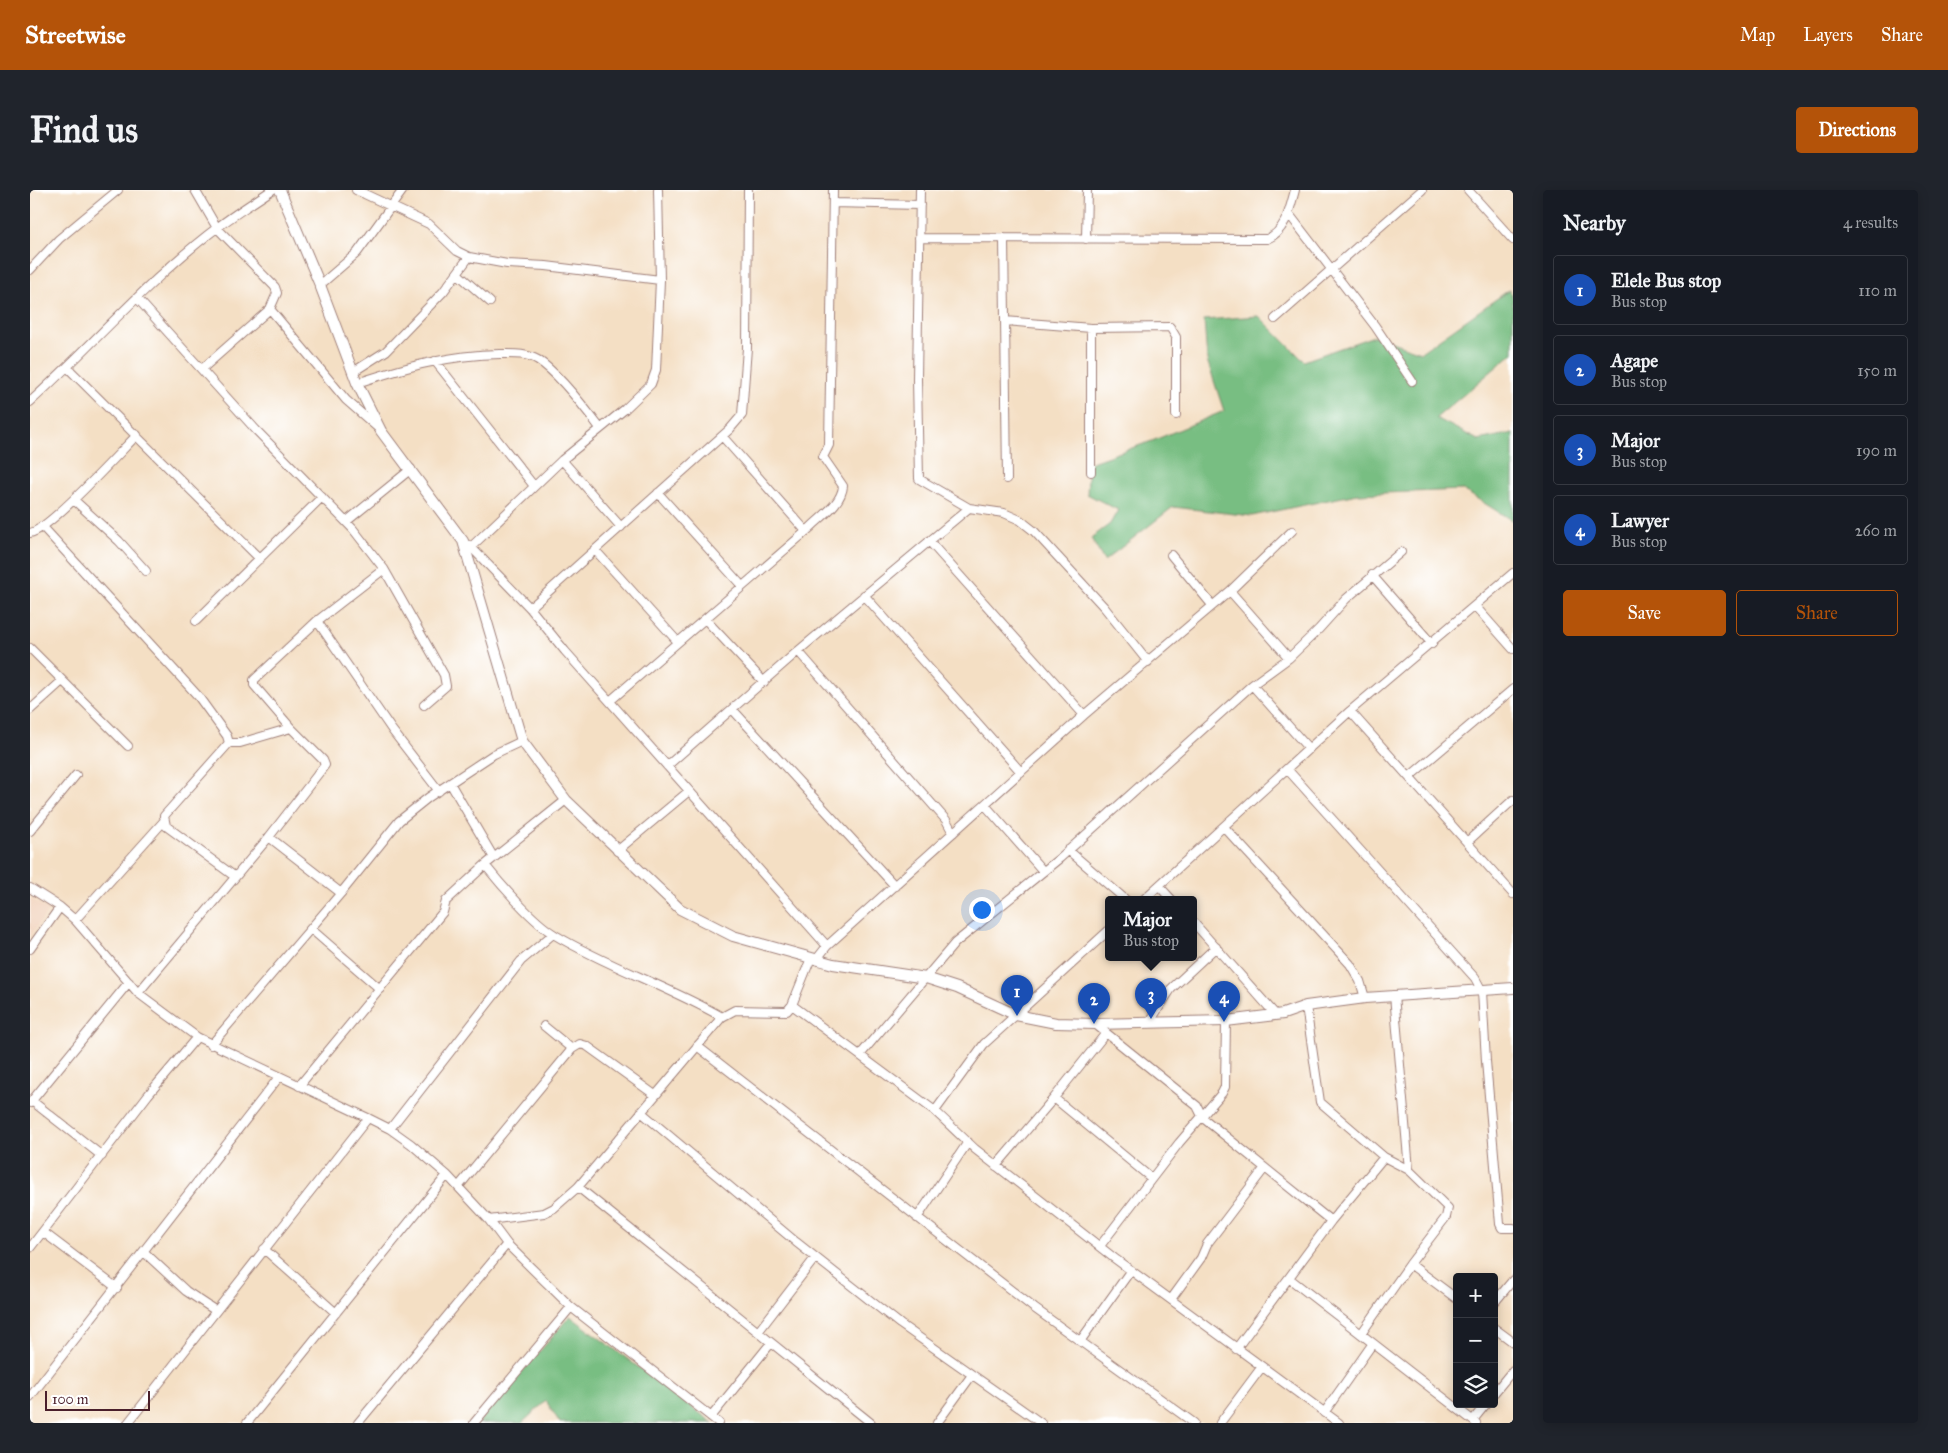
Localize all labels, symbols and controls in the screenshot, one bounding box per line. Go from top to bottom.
text: Streetwise [25,20,126,50]
text: Map [1740,24,1775,46]
text: Layers [1803,24,1853,46]
text: Share [1881,24,1923,46]
button: Directions [1796,107,1918,153]
text: Find us [30,109,138,152]
text: Nearby [1563,210,1626,236]
text: 4 results [1843,213,1898,232]
text: Elele Bus stop [1611,269,1721,292]
text: 1 [1577,281,1583,300]
text: 110 m [1858,281,1897,300]
text: Bus stop [1611,292,1667,311]
text: Agape [1611,349,1658,372]
text: 2 [1576,361,1584,380]
text: 150 m [1857,361,1897,380]
text: Bus stop [1611,372,1667,391]
text: Major [1611,429,1660,452]
text: 3 [1577,441,1583,460]
text: 190 m [1856,441,1897,460]
text: Bus stop [1611,452,1667,471]
text: Lawyer [1611,509,1669,532]
text: 4 [1576,521,1584,540]
text: 260 m [1855,521,1897,540]
text: Bus stop [1611,532,1667,551]
button: Save [1563,590,1726,636]
button: Share [1736,590,1898,636]
popup [1105,896,1197,961]
your location [969,897,995,923]
text: Major [1123,908,1172,931]
text: Bus stop [1123,931,1179,950]
pin: 1 [1001,975,1033,1016]
pin: 3 [1135,978,1167,1019]
pin: 4 [1208,981,1240,1022]
pin: 2 [1078,983,1110,1024]
map controls [1453,1273,1498,1408]
button: + [1453,1273,1498,1318]
button: − [1453,1318,1498,1363]
button: layers [1453,1363,1498,1408]
scale bar [45,1388,150,1411]
text: 100 m [52,1391,89,1408]

